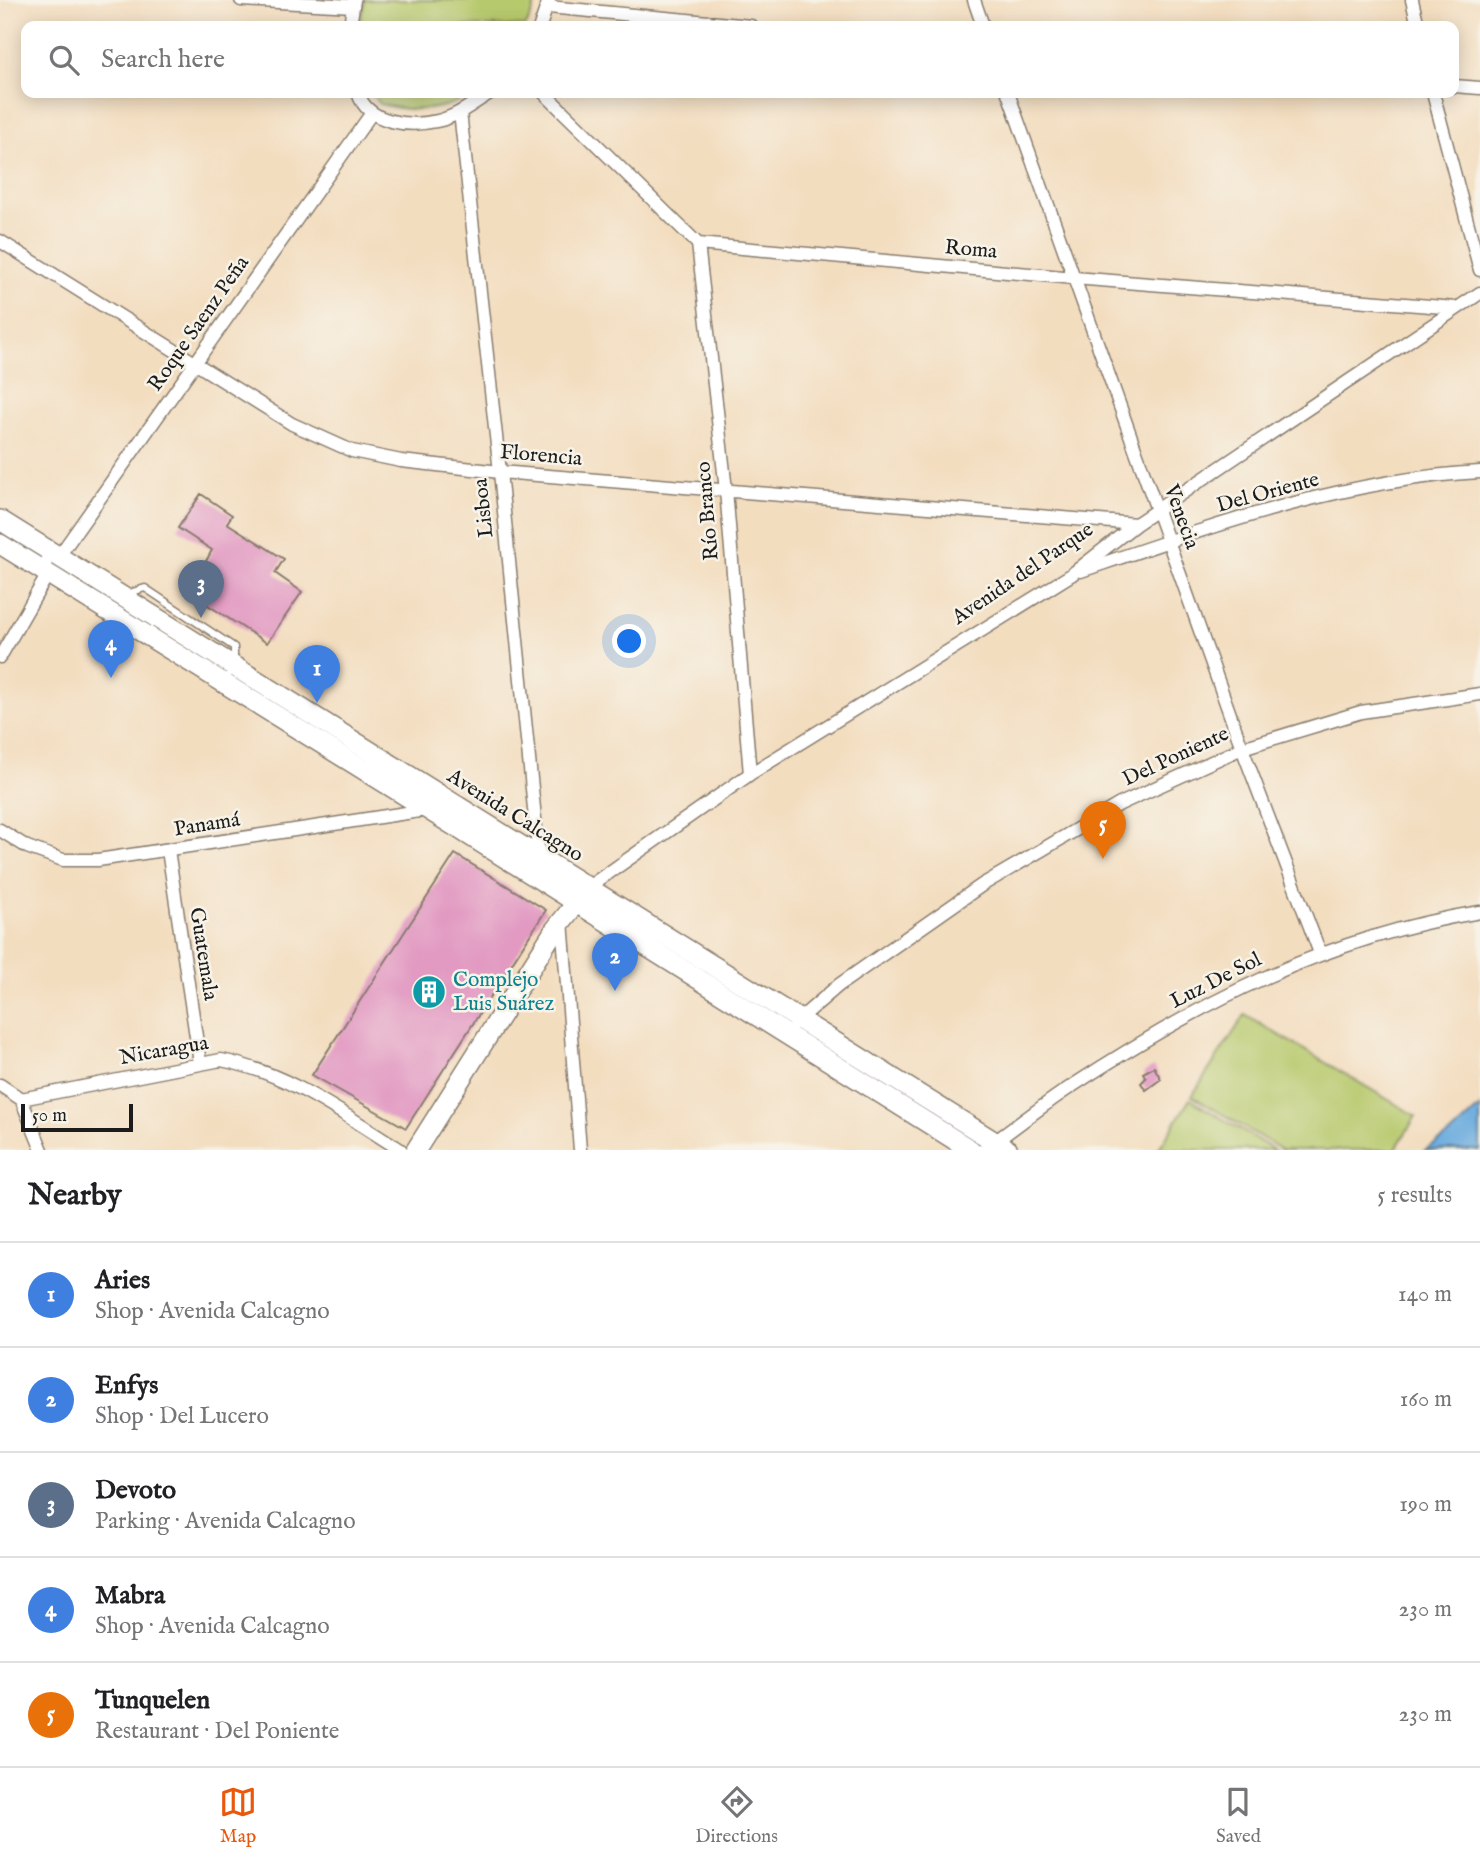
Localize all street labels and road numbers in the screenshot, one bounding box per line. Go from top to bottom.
street label: Roma [944,234,999,266]
street label: Roque Saenz Peña [142,250,256,397]
street label: Florencia [499,439,584,473]
street label: Río Branco [690,460,726,562]
street label: Del Oriente [1214,466,1323,520]
street label: Lisboa [467,476,501,539]
street label: Venecia [1157,480,1205,554]
street label: Avenida del Parque [946,516,1099,632]
street label: Del Poniente [1119,720,1234,793]
street label: Avenida Calcagno [441,763,588,869]
street label: Panamá [172,806,243,844]
street label: Guatemala [182,906,224,1003]
street label: Luz De Sol [1166,946,1266,1015]
street label: Nicaragua [117,1030,211,1072]

